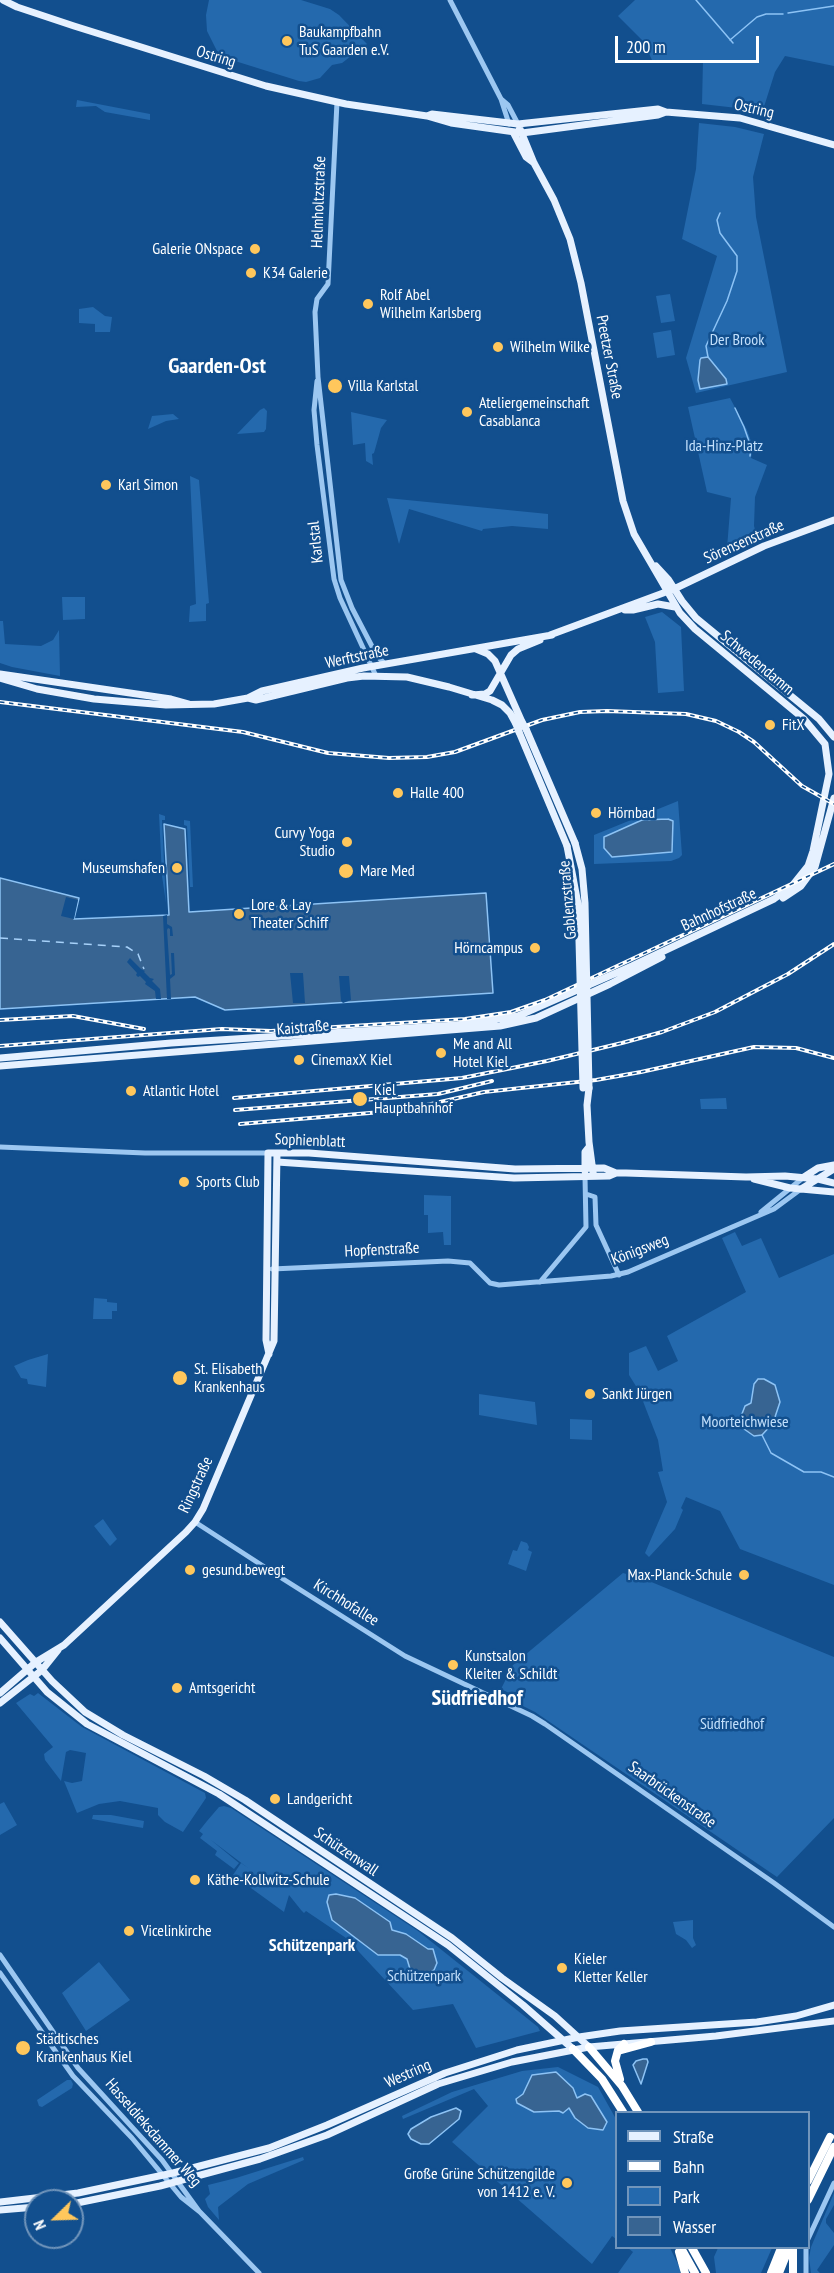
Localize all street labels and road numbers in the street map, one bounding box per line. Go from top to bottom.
street label: Ostring [194,42,238,72]
street label: Ostring [732,95,776,123]
street label: Helmholtzstraße [308,156,330,248]
street label: Preetzer Straße [591,313,627,401]
street label: Sörensenstraße [701,516,787,568]
street label: Karlstal [304,520,328,564]
street label: Schwedendamm [716,627,798,699]
street label: Werftstraße [323,641,391,673]
street label: Gablenzstraße [555,860,581,940]
street label: Bahnhofstraße [678,884,760,936]
street label: Kaistraße [276,1016,330,1040]
street label: Sophienblatt [274,1130,346,1152]
street label: Königsweg [609,1230,671,1270]
street label: Hopfenstraße [344,1238,420,1262]
street label: Ringstraße [175,1454,217,1516]
street label: Kirchhofallee [310,1575,382,1631]
street label: Saarbrückenstraße [624,1758,720,1832]
street label: Schützenwall [310,1824,382,1880]
street label: Westring [382,2055,434,2093]
street label: Hasseldieksdammer Weg [101,2075,205,2191]

